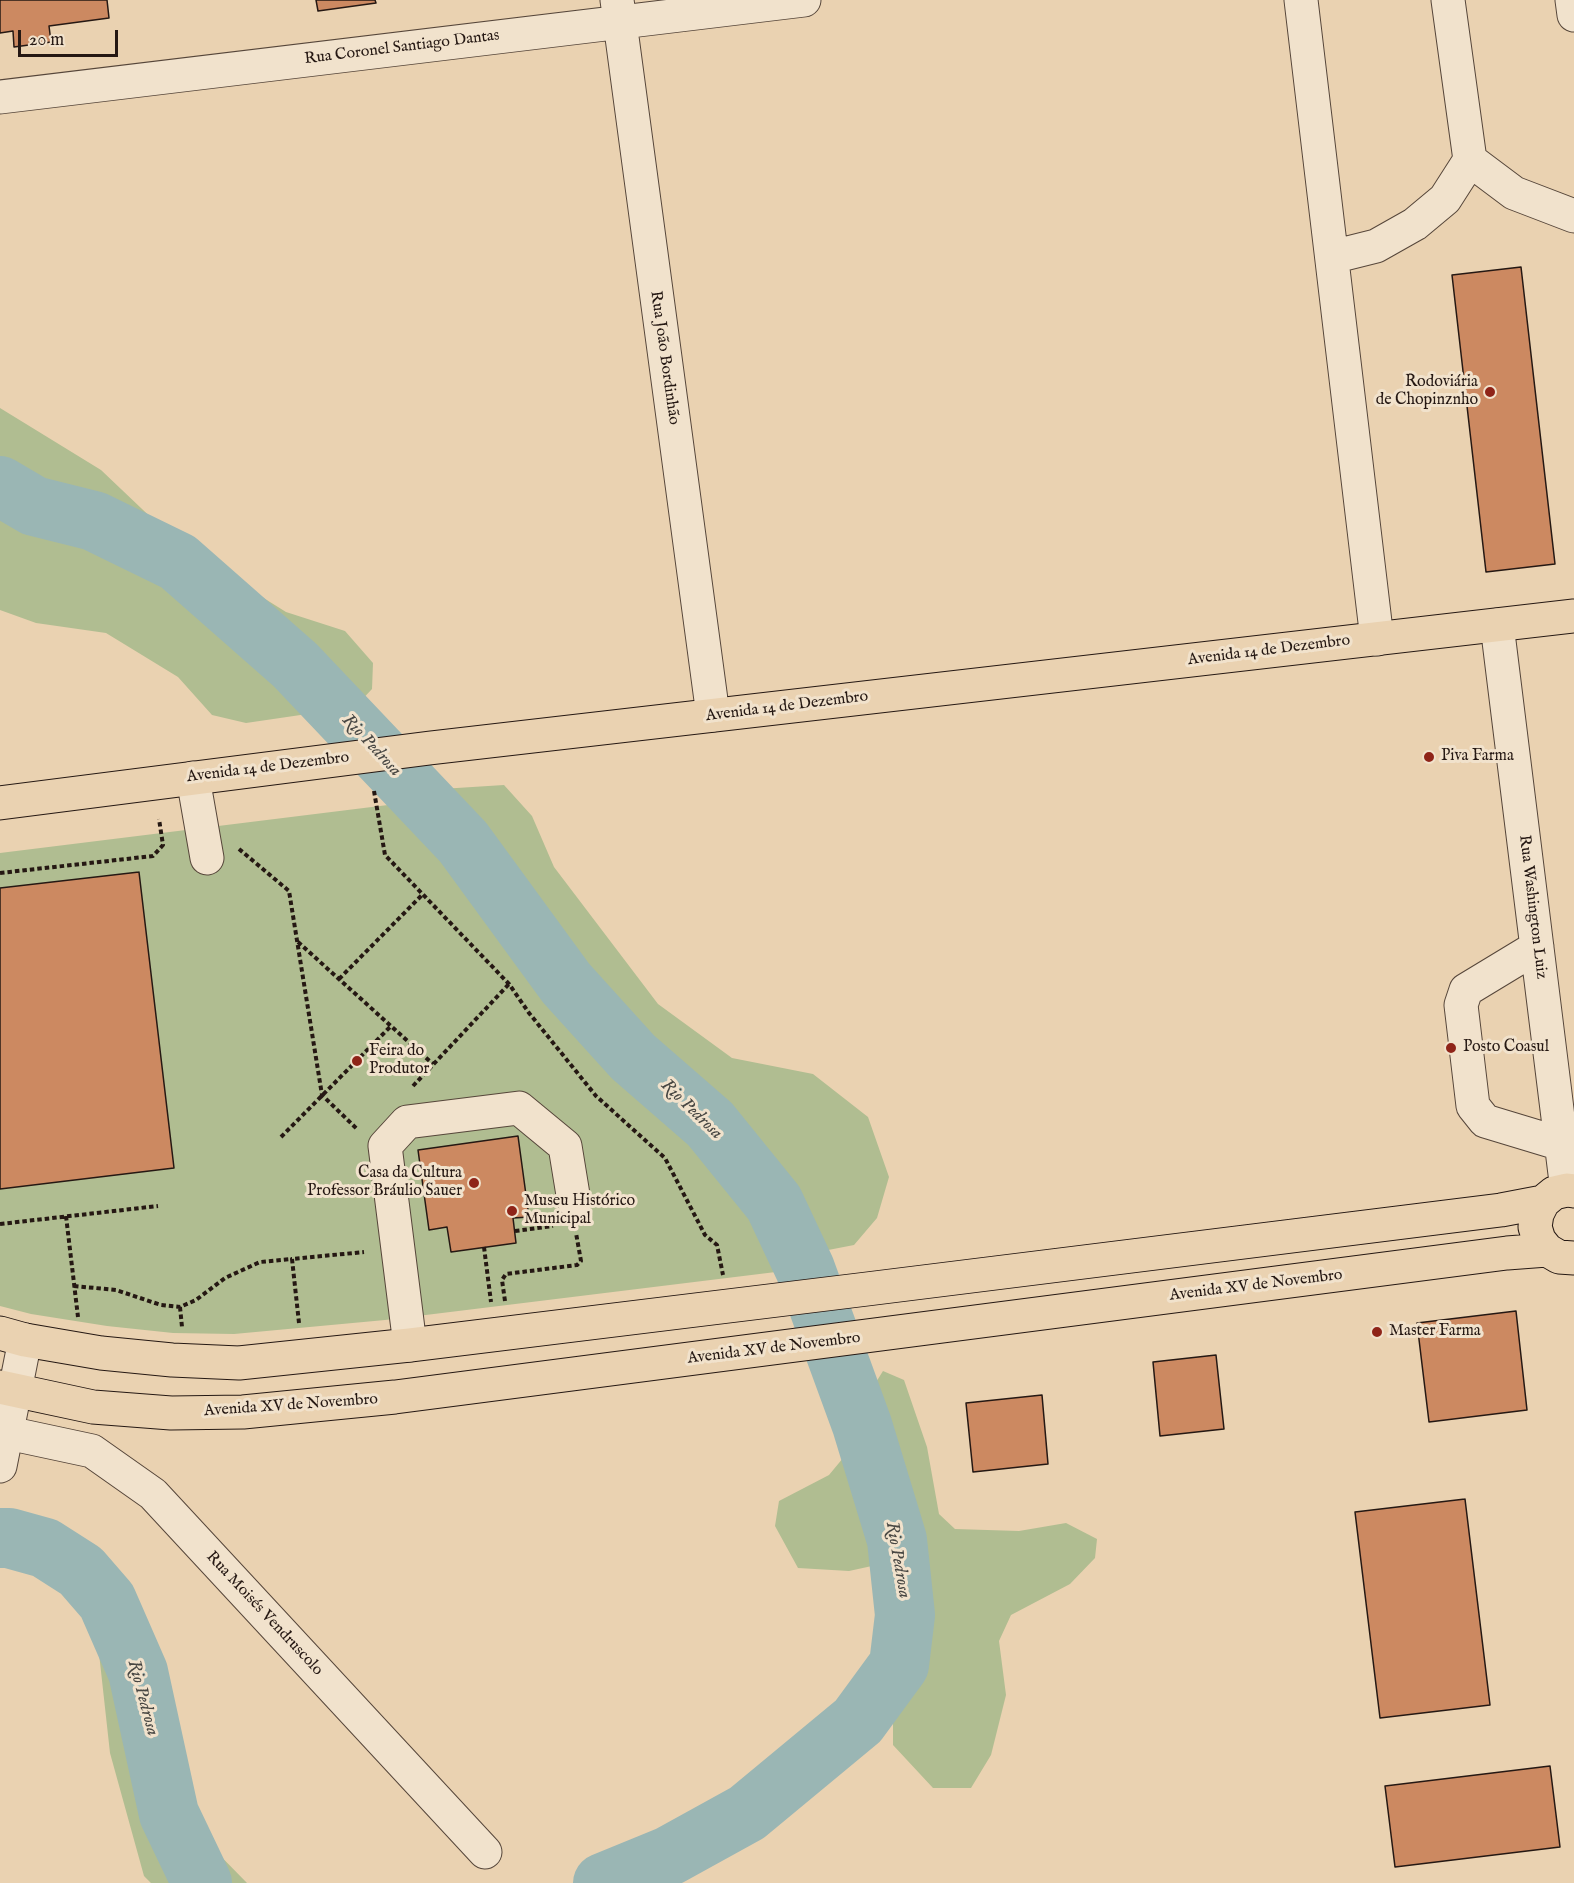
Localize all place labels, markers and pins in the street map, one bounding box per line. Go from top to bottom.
place label: Rodoviária de Chopinznho [1376,373,1478,411]
marker: Rodoviária de Chopinznho [1483,385,1497,399]
place label: Piva Farma [1441,747,1514,767]
marker: Piva Farma [1422,750,1436,764]
place label: Posto Coasul [1463,1038,1549,1058]
marker: Posto Coasul [1444,1041,1458,1055]
place label: Feira do Produtor [369,1042,429,1080]
marker: Feira do Produtor [350,1054,364,1068]
place label: Casa da Cultura Professor Bráulio Sauer [307,1164,462,1202]
marker: Casa da Cultura Professor Bráulio Sauer [467,1176,481,1190]
place label: Museu Histórico Municipal [524,1192,635,1230]
marker: Museu Histórico Municipal [505,1204,519,1218]
place label: Master Farma [1389,1322,1481,1342]
marker: Master Farma [1370,1325,1384,1339]

